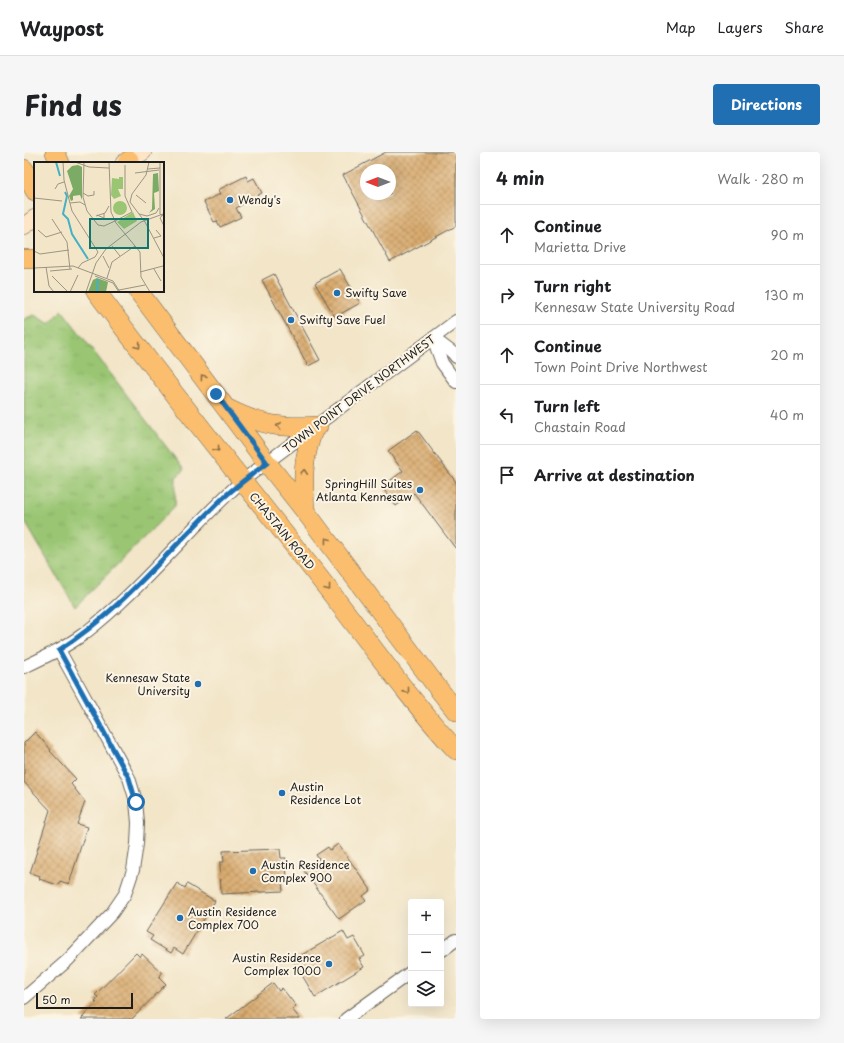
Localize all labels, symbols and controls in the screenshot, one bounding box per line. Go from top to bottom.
text: Waypost [20,14,104,42]
text: Map [666,17,696,38]
text: Layers [718,17,763,38]
text: Share [785,17,824,38]
text: Find us [24,83,122,126]
button: Directions [713,84,820,125]
inset map [34,162,164,292]
north arrow [360,164,396,200]
text: 4 min [496,165,544,191]
text: Walk · 280 m [717,169,804,188]
place label: Wendy's [238,191,281,208]
marker: Wendy's [225,195,235,205]
text: Continue [534,214,602,237]
icon: ahead [496,224,518,246]
text: 90 m [771,225,804,244]
text: Marietta Drive [534,237,626,256]
text: Turn right [534,274,611,297]
place label: Swifty Save [345,284,407,301]
icon: right [496,284,518,306]
text: 130 m [765,285,804,304]
marker: Swifty Save [332,288,342,298]
text: Kennesaw State University Road [534,297,735,316]
place label: Swifty Save Fuel [299,311,386,328]
marker: Swifty Save Fuel [286,315,296,325]
street label: TOWN POINT DRIVE NORTHWEST [279,330,439,457]
text: Continue [534,334,602,357]
one-way arrow [133,342,140,349]
icon: ahead [496,344,518,366]
text: 20 m [770,345,804,364]
text: Town Point Drive Northwest [534,357,707,376]
one-way arrow [201,375,208,382]
route end [207,385,225,403]
text: Turn left [534,394,600,417]
icon: left [496,404,518,426]
text: 40 m [770,405,804,424]
text: Chastain Road [534,417,626,436]
one-way arrow [276,421,282,430]
one-way arrow [213,445,220,452]
text: Arrive at destination [534,463,695,486]
icon: arrive [496,464,518,486]
one-way arrow [299,469,308,475]
place label: SpringHill Suites Atlanta Kennesaw [316,475,412,505]
marker: SpringHill Suites Atlanta Kennesaw [415,485,425,495]
street label: CHASTAIN ROAD [246,488,319,573]
one-way arrow [325,538,332,545]
one-way arrow [323,584,330,591]
place label: Kennesaw State University [105,669,190,699]
marker: Kennesaw State University [193,679,203,689]
one-way arrow [402,687,409,694]
place label: Austin Residence Lot [290,778,361,808]
marker: Austin Residence Lot [277,788,287,798]
route start [127,793,145,811]
place label: Austin Residence Complex 900 [261,856,350,886]
marker: Austin Residence Complex 900 [248,866,258,876]
map controls [408,899,444,1007]
button: + [408,899,444,935]
place label: Austin Residence Complex 700 [188,903,277,933]
marker: Austin Residence Complex 700 [175,913,185,923]
button: − [408,935,444,971]
place label: Austin Residence Complex 1000 [232,949,321,979]
marker: Austin Residence Complex 1000 [324,959,334,969]
button: layers [408,971,444,1007]
scale bar [36,991,133,1010]
text: 50 m [42,991,71,1008]

